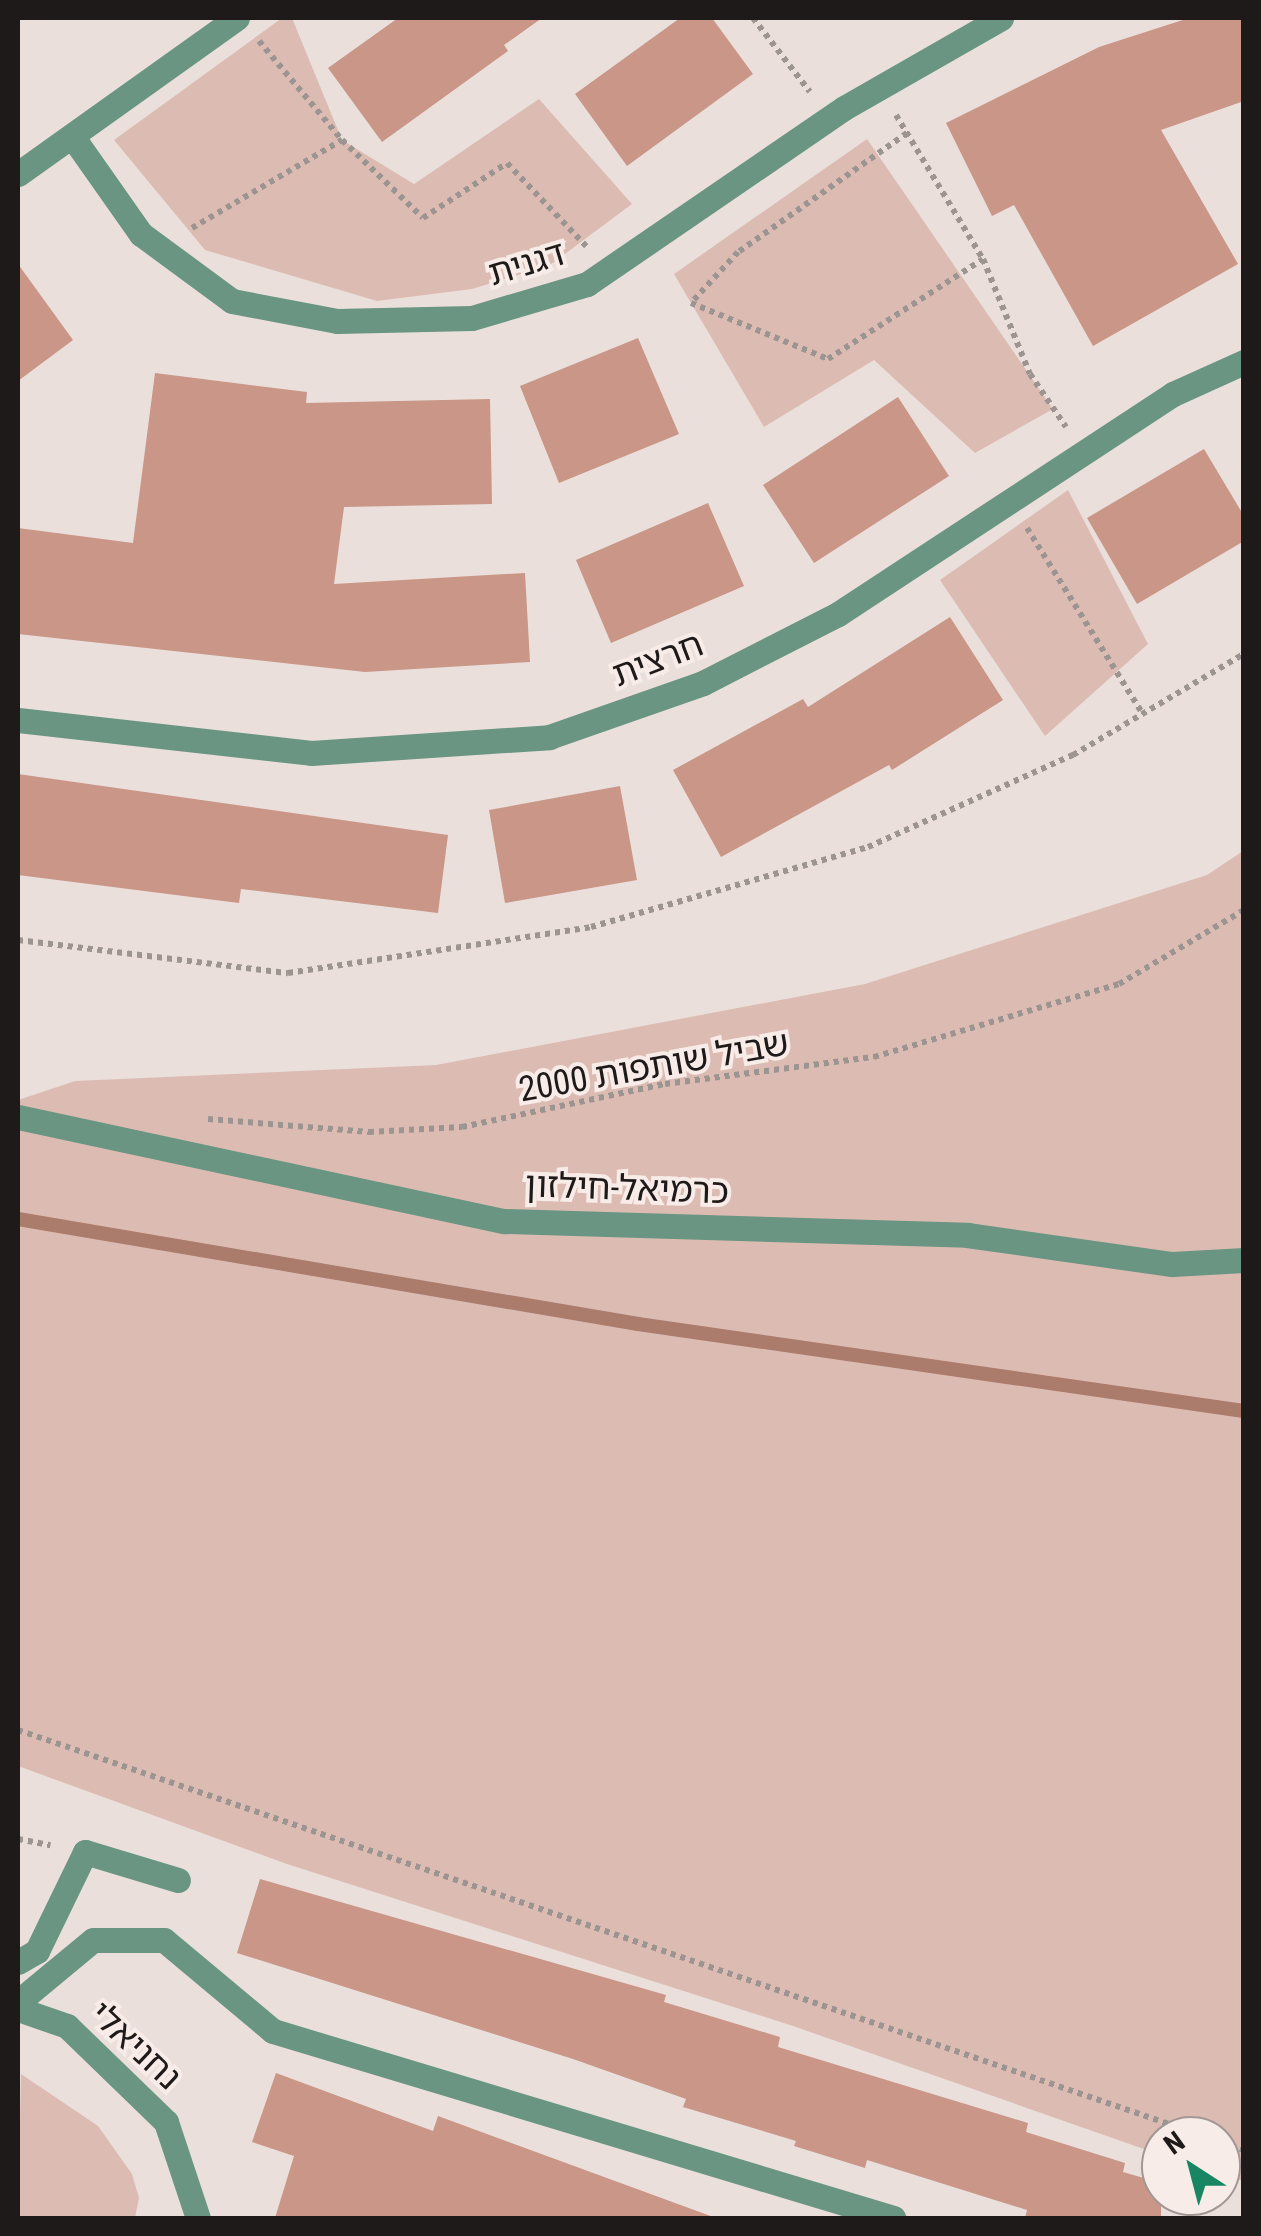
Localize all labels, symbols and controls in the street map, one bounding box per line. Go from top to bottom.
street label: דגנית [483,232,571,296]
street label: חרצית [607,624,709,696]
street label: שביל שותפות 2000 [516,1023,792,1111]
street label: כרמיאל-חילזון [524,1164,730,1214]
street label: נחניאלי [80,1993,190,2099]
north arrow [1141,2116,1241,2216]
text: N [1158,2125,1191,2161]

